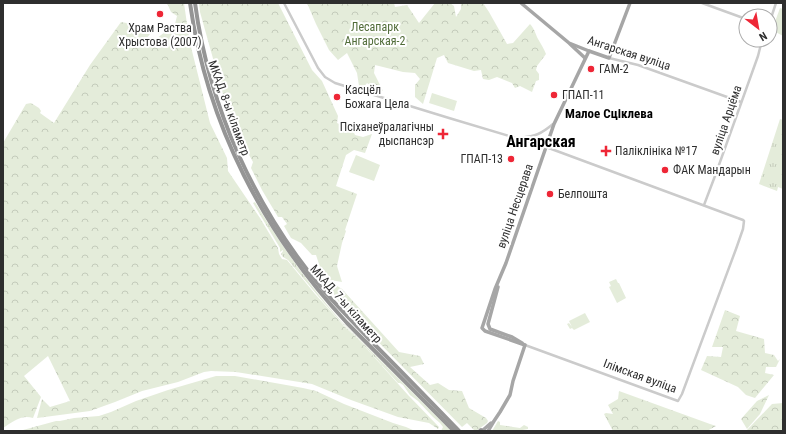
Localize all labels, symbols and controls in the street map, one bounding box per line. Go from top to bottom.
north arrow [738,8,778,48]
marker: Храм Раства Хрыстова (2007) [155,9,165,19]
park label: Лесапарк Ангарская-2 [345,20,406,48]
place label: Храм Раства Хрыстова (2007) [119,21,201,49]
text: N [756,29,769,44]
street label: Ангарская вуліца [586,33,672,73]
street label: МКАД, 8-ы кіламетр [205,58,253,158]
place label: ГАМ-2 [599,62,629,76]
marker: ГАМ-2 [586,64,596,74]
place label: Касцёл Божага Цела [345,83,410,111]
street label: вуліца Арцёма [708,83,745,157]
place label: ГПАП-11 [562,88,605,102]
marker: ГПАП-11 [549,90,559,100]
marker: Касцёл Божага Цела [332,92,342,102]
district label: Малое Сціклева [565,106,653,121]
place label: Псіханеўралагічны дыспансэр [340,120,434,148]
marker: Псіханеўралагічны дыспансэр [437,128,449,140]
district label: Ангарская [506,132,576,151]
place label: Паліклініка №17 [615,144,697,158]
marker: Паліклініка №17 [600,145,612,157]
place label: ГПАП-13 [461,152,503,166]
marker: ГПАП-13 [506,154,516,164]
street label: вуліца Несцерава [494,162,536,250]
place label: ФАК Мандарын [673,163,751,177]
marker: ФАК Мандарын [660,165,670,175]
place label: Белпошта [558,187,608,201]
marker: Белпошта [545,189,555,199]
street label: МКАД, 7-ы кіламетр [307,262,385,346]
street label: Ілімская вуліца [601,356,679,396]

